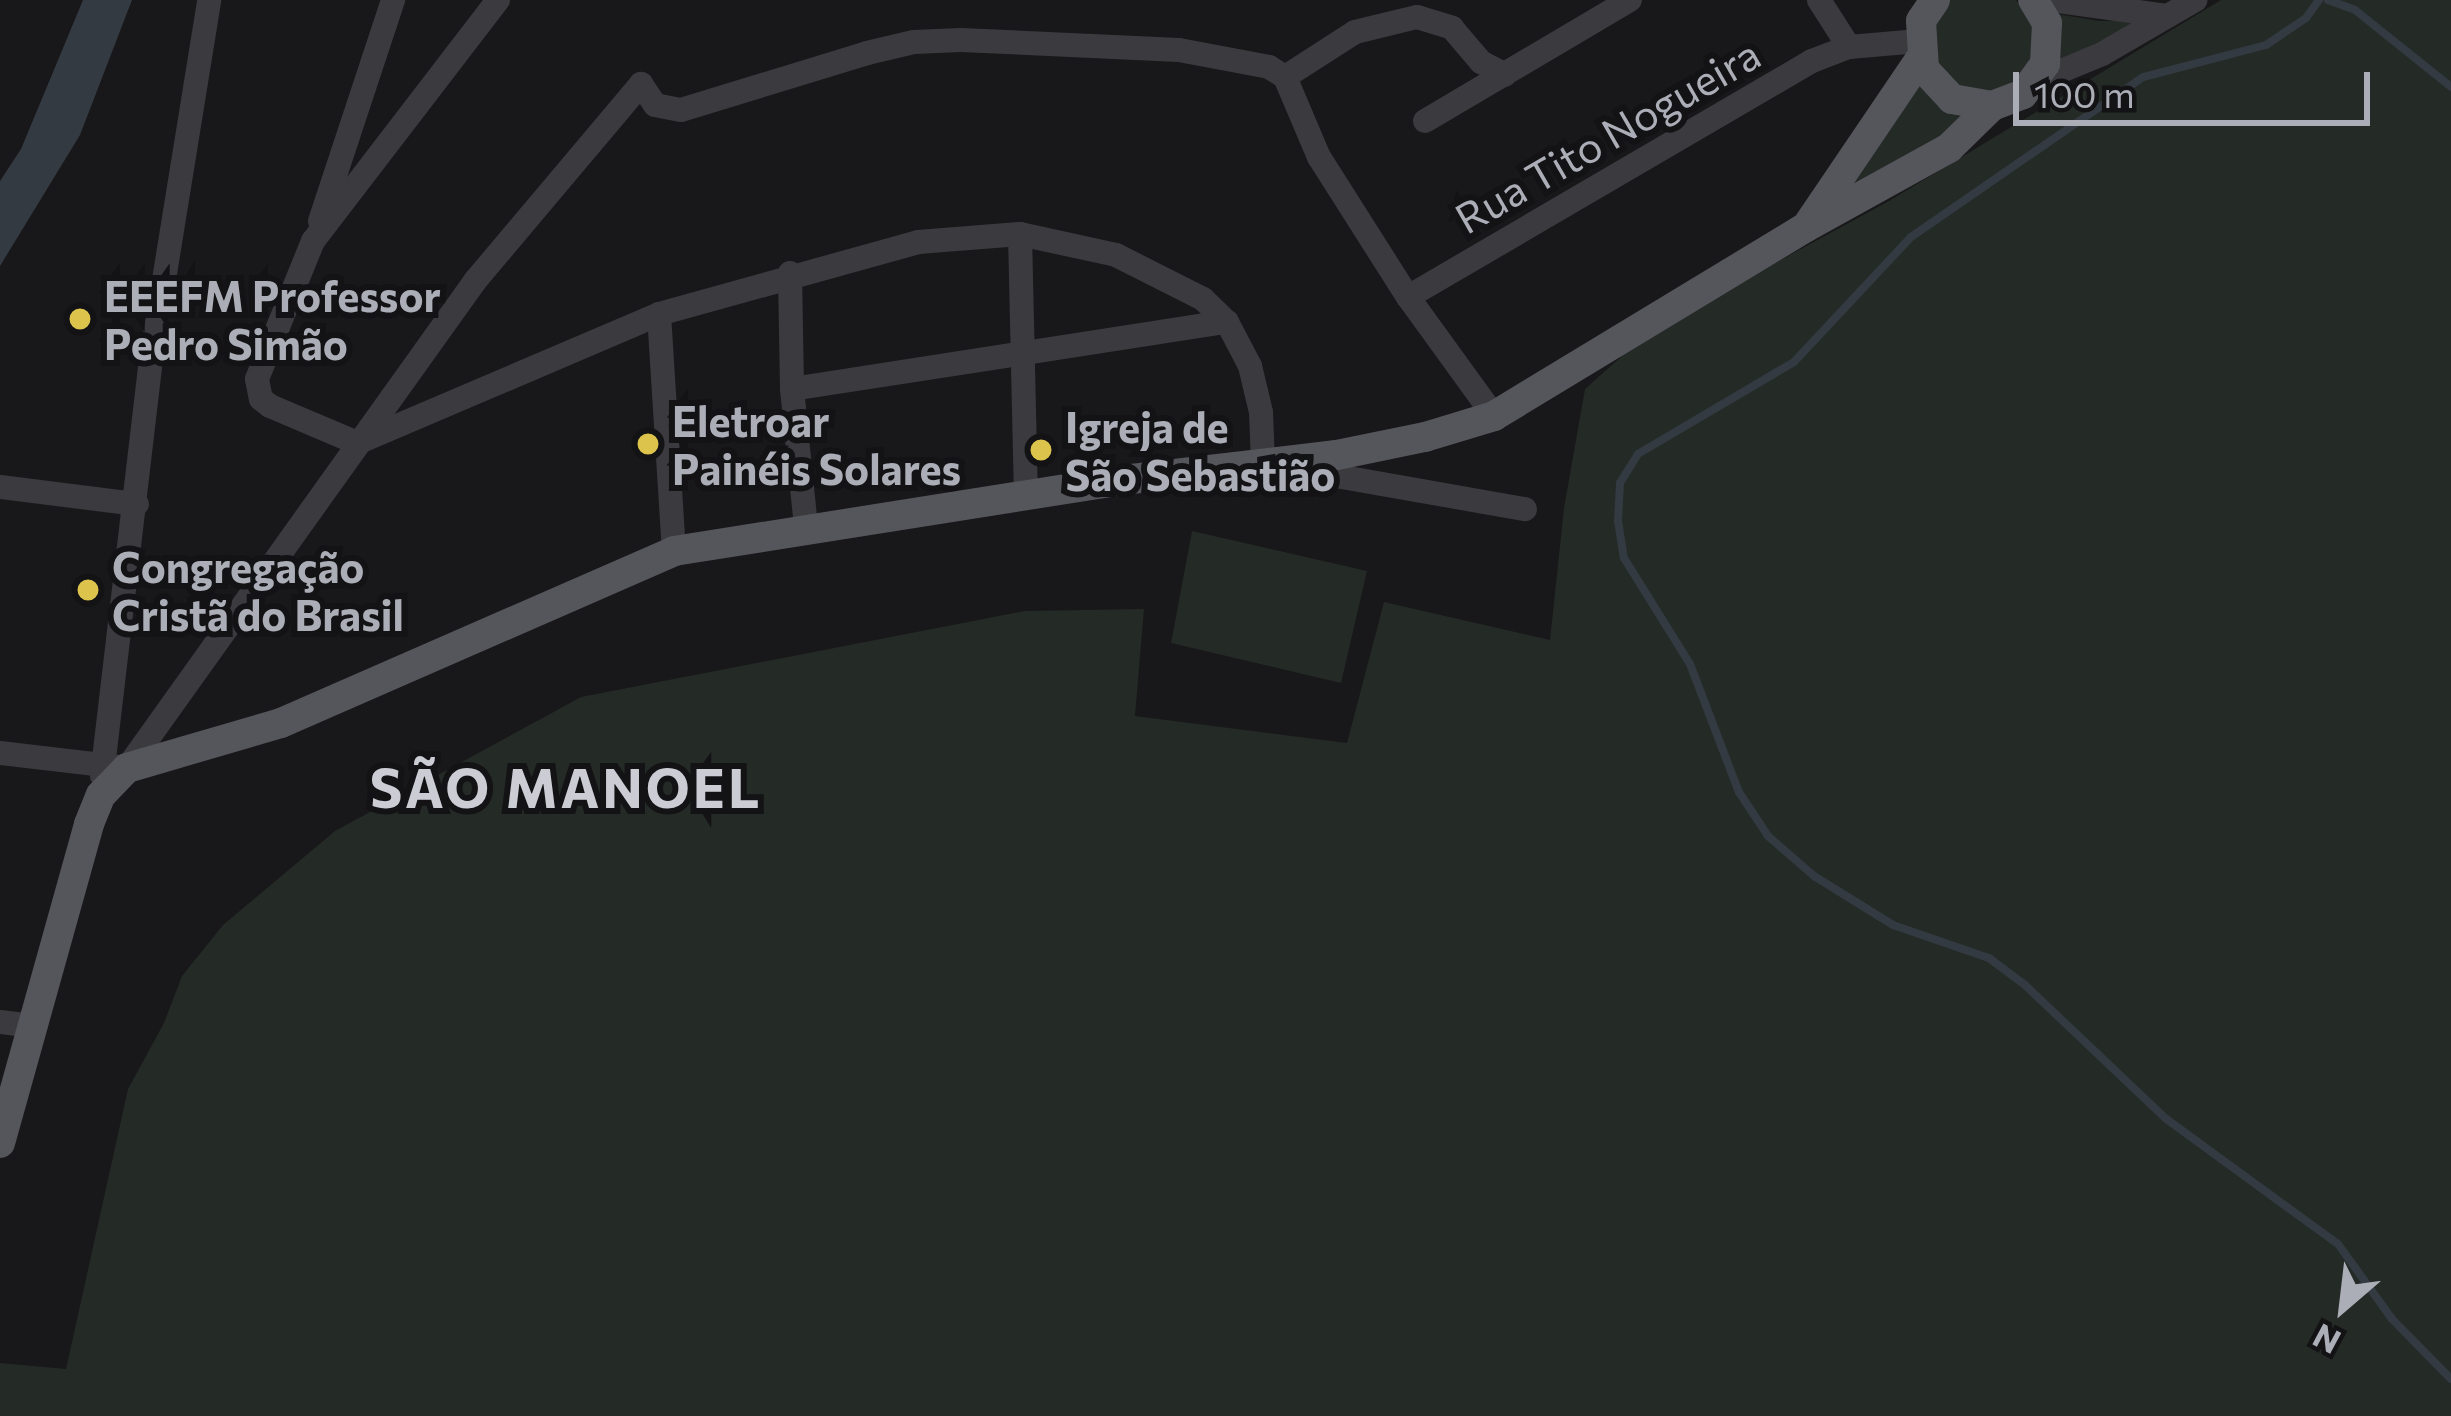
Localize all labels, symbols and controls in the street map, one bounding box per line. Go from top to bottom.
street label: Rua Tito Nogueira [1446,27,1768,243]
scale bar [2019,48,2376,122]
text: 100 m [2034,71,2135,115]
place label: EEEFM Professor Pedro Simão [104,270,441,368]
marker: EEEFM Professor Pedro Simão [67,306,93,332]
place label: Eletroar Painéis Solares [672,395,961,494]
place label: Igreja de São Sebastião [1065,401,1335,500]
marker: Eletroar Painéis Solares [635,431,661,457]
marker: Igreja de São Sebastião [1028,437,1054,463]
place label: Congregação Cristã do Brasil [112,541,404,640]
marker: Congregação Cristã do Brasil [75,577,101,603]
district label: SÃO MANOEL [370,754,762,818]
north arrow [2283,1248,2403,1368]
text: N [2305,1316,2346,1364]

